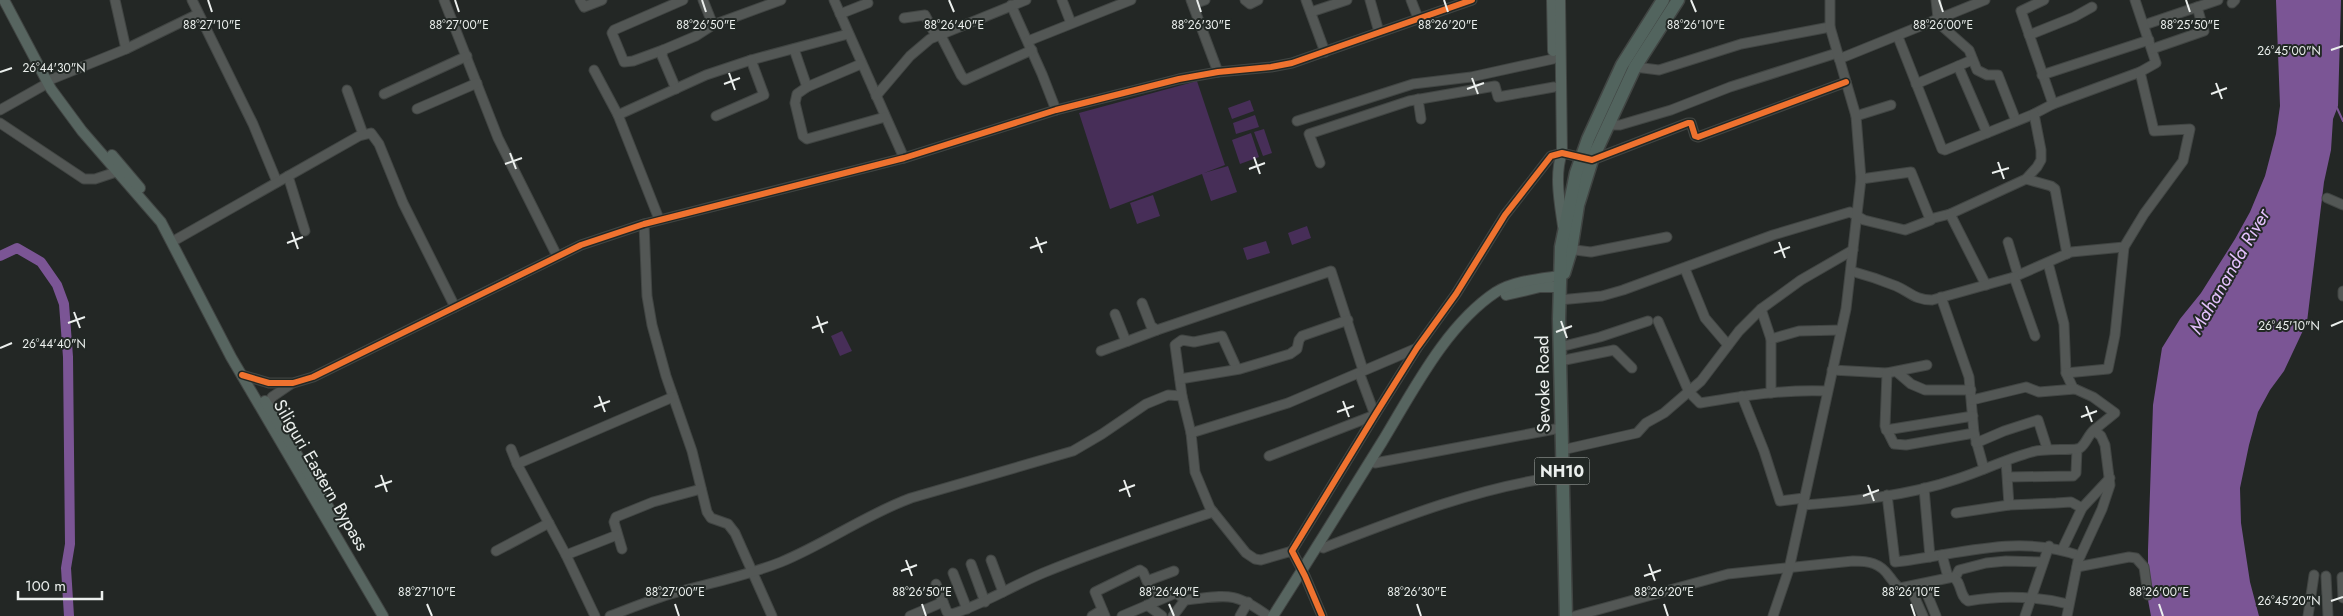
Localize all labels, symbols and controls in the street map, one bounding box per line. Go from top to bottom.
text: 88°27'10"E [183,16,241,34]
text: 88°27'00"E [429,16,489,34]
text: 88°26'50"E [676,16,736,34]
text: 88°26'40"E [924,16,984,34]
text: 88°26'30"E [1171,16,1231,34]
text: 88°26'20"E [1418,16,1478,34]
text: 88°26'10"E [1667,16,1725,34]
text: 88°26'00"E [1913,16,1973,34]
text: 88°25'50"E [2160,16,2220,34]
text: 26°45'00"N [2257,42,2321,60]
text: 26°44'30"N [22,59,86,77]
water label: Mahananda River [2182,202,2277,339]
text: 26°45'10"N [2258,317,2320,335]
text: 26°44'40"N [22,335,86,353]
street label: Sevoke Road [1529,335,1557,433]
street label: Siliguri Eastern Bypass [267,394,375,556]
road number: NH10 [1534,458,1590,484]
scale bar [18,568,101,600]
text: 100 m [25,575,66,597]
text: 88°27'10"E [398,583,456,601]
text: 88°27'00"E [645,583,705,601]
text: 88°26'50"E [892,583,952,601]
text: 88°26'40"E [1139,583,1199,601]
text: 88°26'30"E [1387,583,1447,601]
text: 88°26'20"E [1634,583,1694,601]
text: 88°26'10"E [1882,583,1940,601]
text: 88°26'00"E [2129,583,2189,601]
text: 26°45'20"N [2257,592,2321,610]

